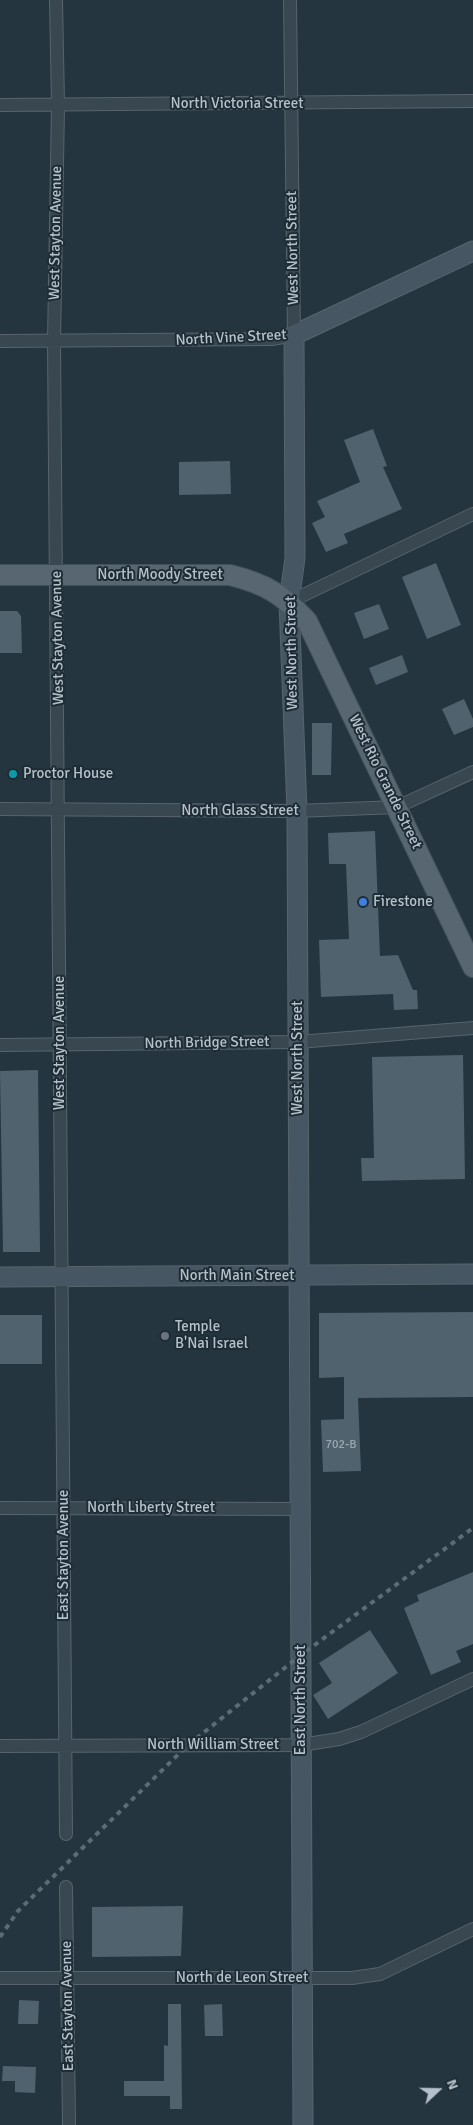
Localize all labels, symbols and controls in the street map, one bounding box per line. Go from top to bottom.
street label: North Victoria Street [170,95,304,113]
street label: West Stayton Avenue [46,166,66,300]
street label: West North Street [283,191,303,305]
street label: North Vine Street [175,326,287,350]
street label: North Moody Street [97,566,223,584]
street label: West Stayton Avenue [48,571,68,705]
street label: West North Street [282,596,302,710]
street label: West Rio Grande Street [345,712,425,852]
place label: Proctor House [23,765,113,783]
marker: Proctor House [7,768,19,780]
street label: North Glass Street [181,802,299,820]
place label: Firestone [373,893,433,911]
marker: Firestone [357,896,369,908]
street label: West Stayton Avenue [51,976,69,1110]
street label: West North Street [289,1001,307,1115]
street label: North Bridge Street [144,1033,270,1053]
street label: North Main Street [180,1267,294,1285]
place label: Temple B'Nai Israel [175,1318,248,1353]
marker: Temple B'Nai Israel [159,1330,171,1342]
house number: 702-B [326,1438,356,1452]
street label: East Stayton Avenue [55,1490,73,1620]
street label: North Liberty Street [87,1499,215,1517]
street label: East North Street [292,1645,310,1755]
street label: North William Street [147,1736,279,1754]
street label: East Stayton Avenue [58,1941,78,2071]
street label: North de Leon Street [176,1969,308,1987]
north arrow [413,2065,463,2115]
text: N [443,2077,462,2092]

